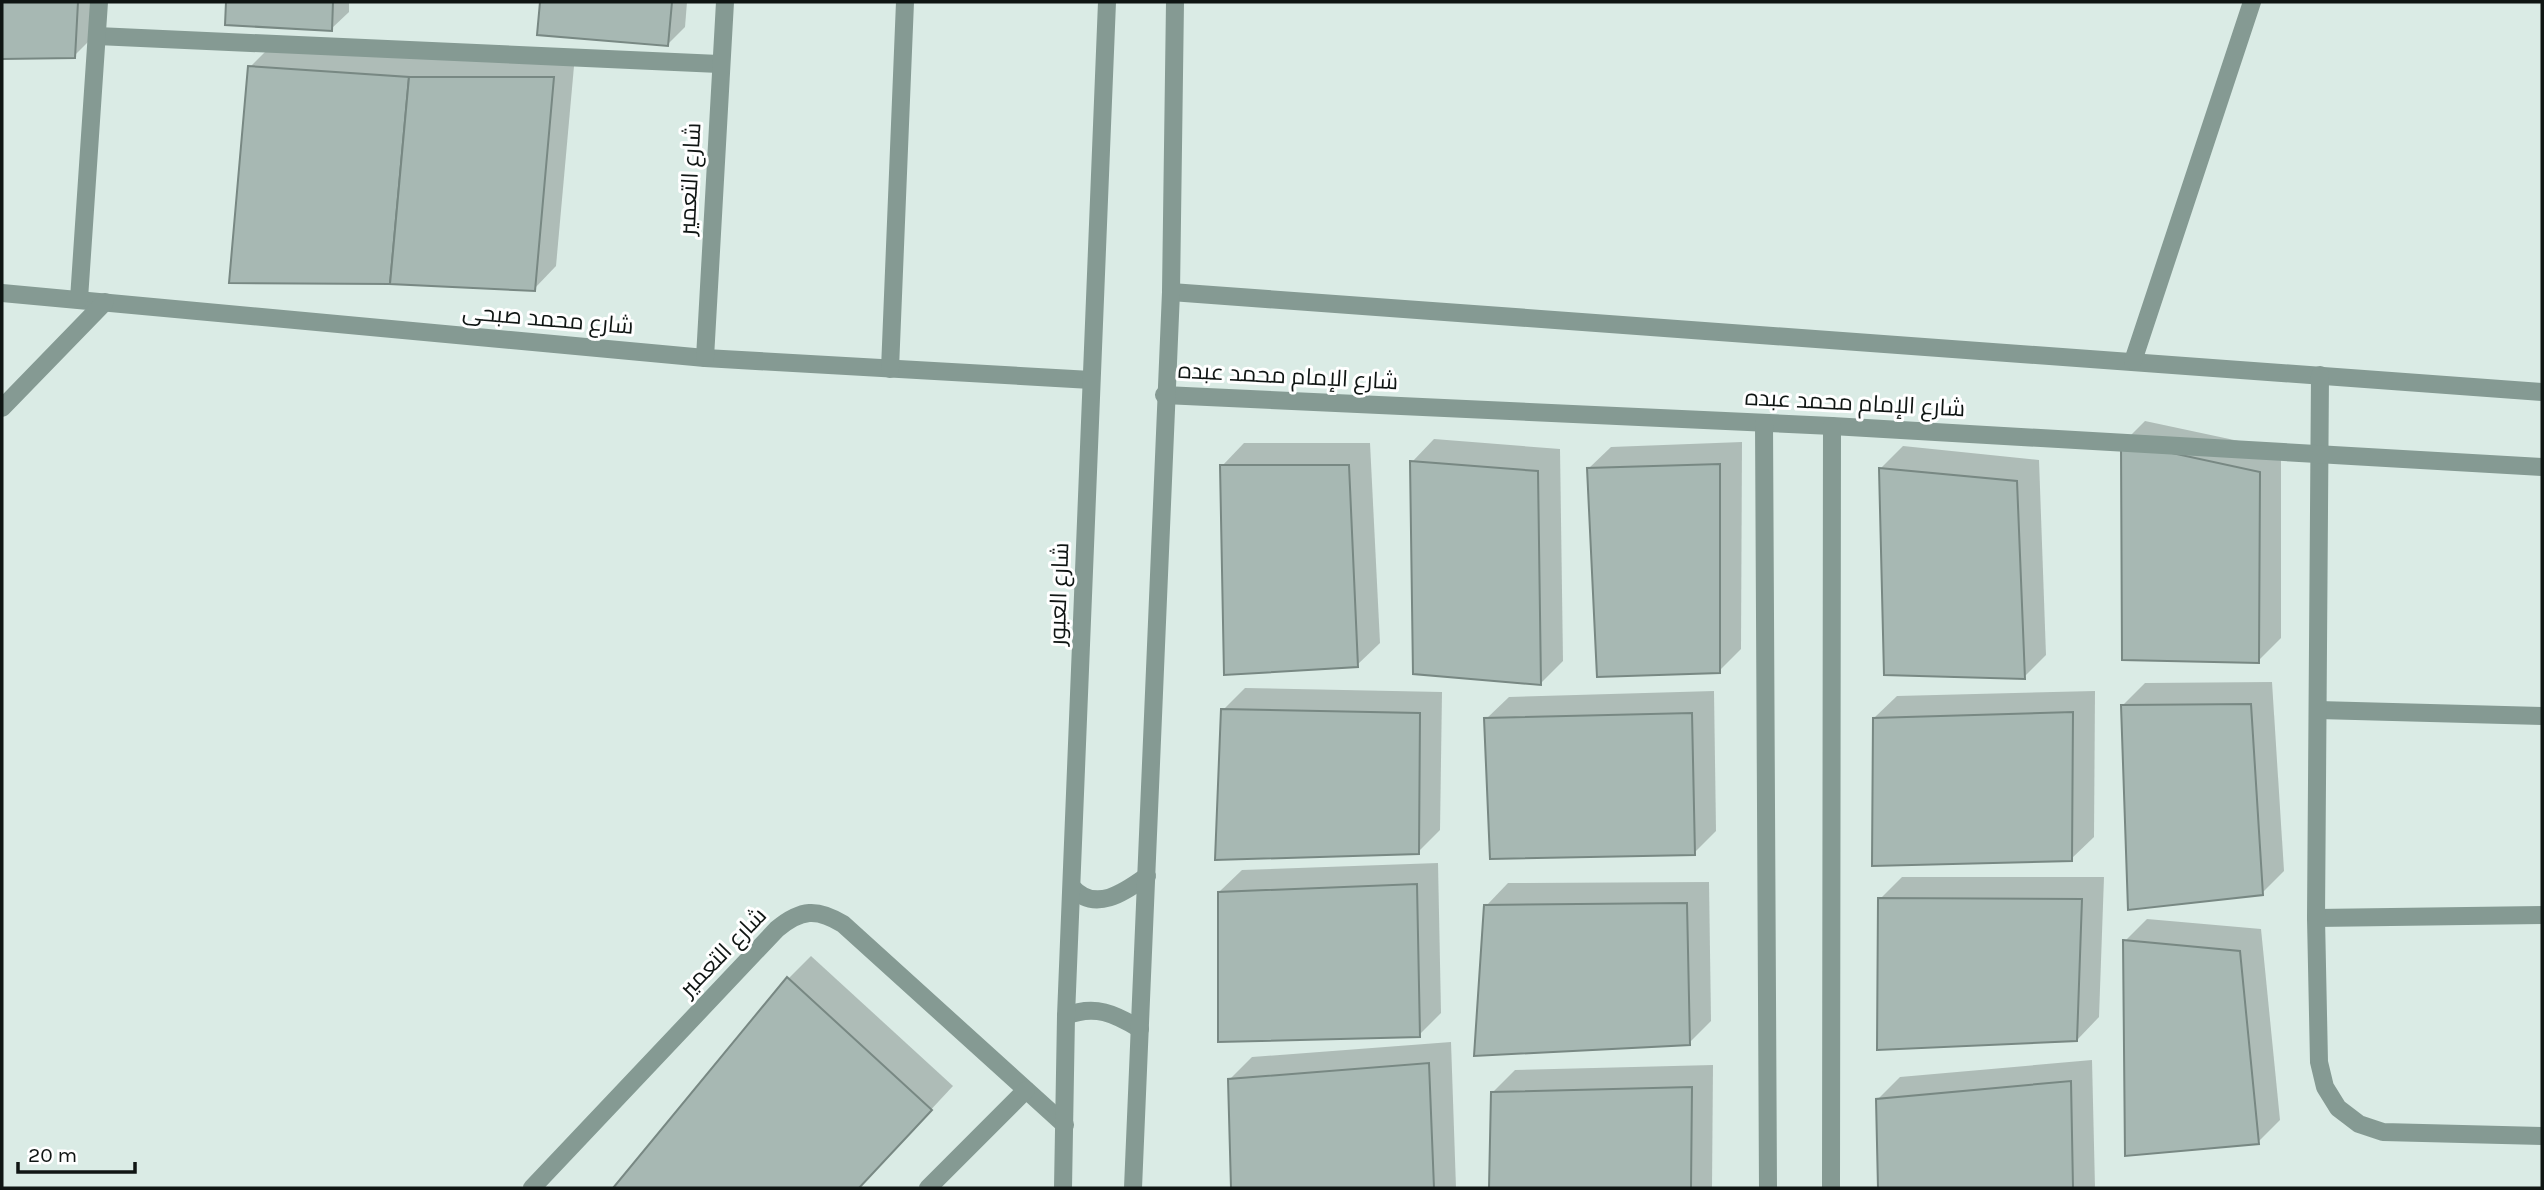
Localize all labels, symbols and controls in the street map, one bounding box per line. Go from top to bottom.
street label: شارع التعمير [673,122,708,238]
street label: شارع محمد صبحى [461,298,635,342]
street label: شارع الإمام محمد عبده [1177,357,1399,397]
street label: شارع الإمام محمد عبده [1744,384,1966,424]
street label: شارع العبور [1044,542,1076,648]
street label: شارع التعمير [673,902,773,1005]
scale bar [18,1130,135,1174]
text: 20 m [28,1143,77,1167]

